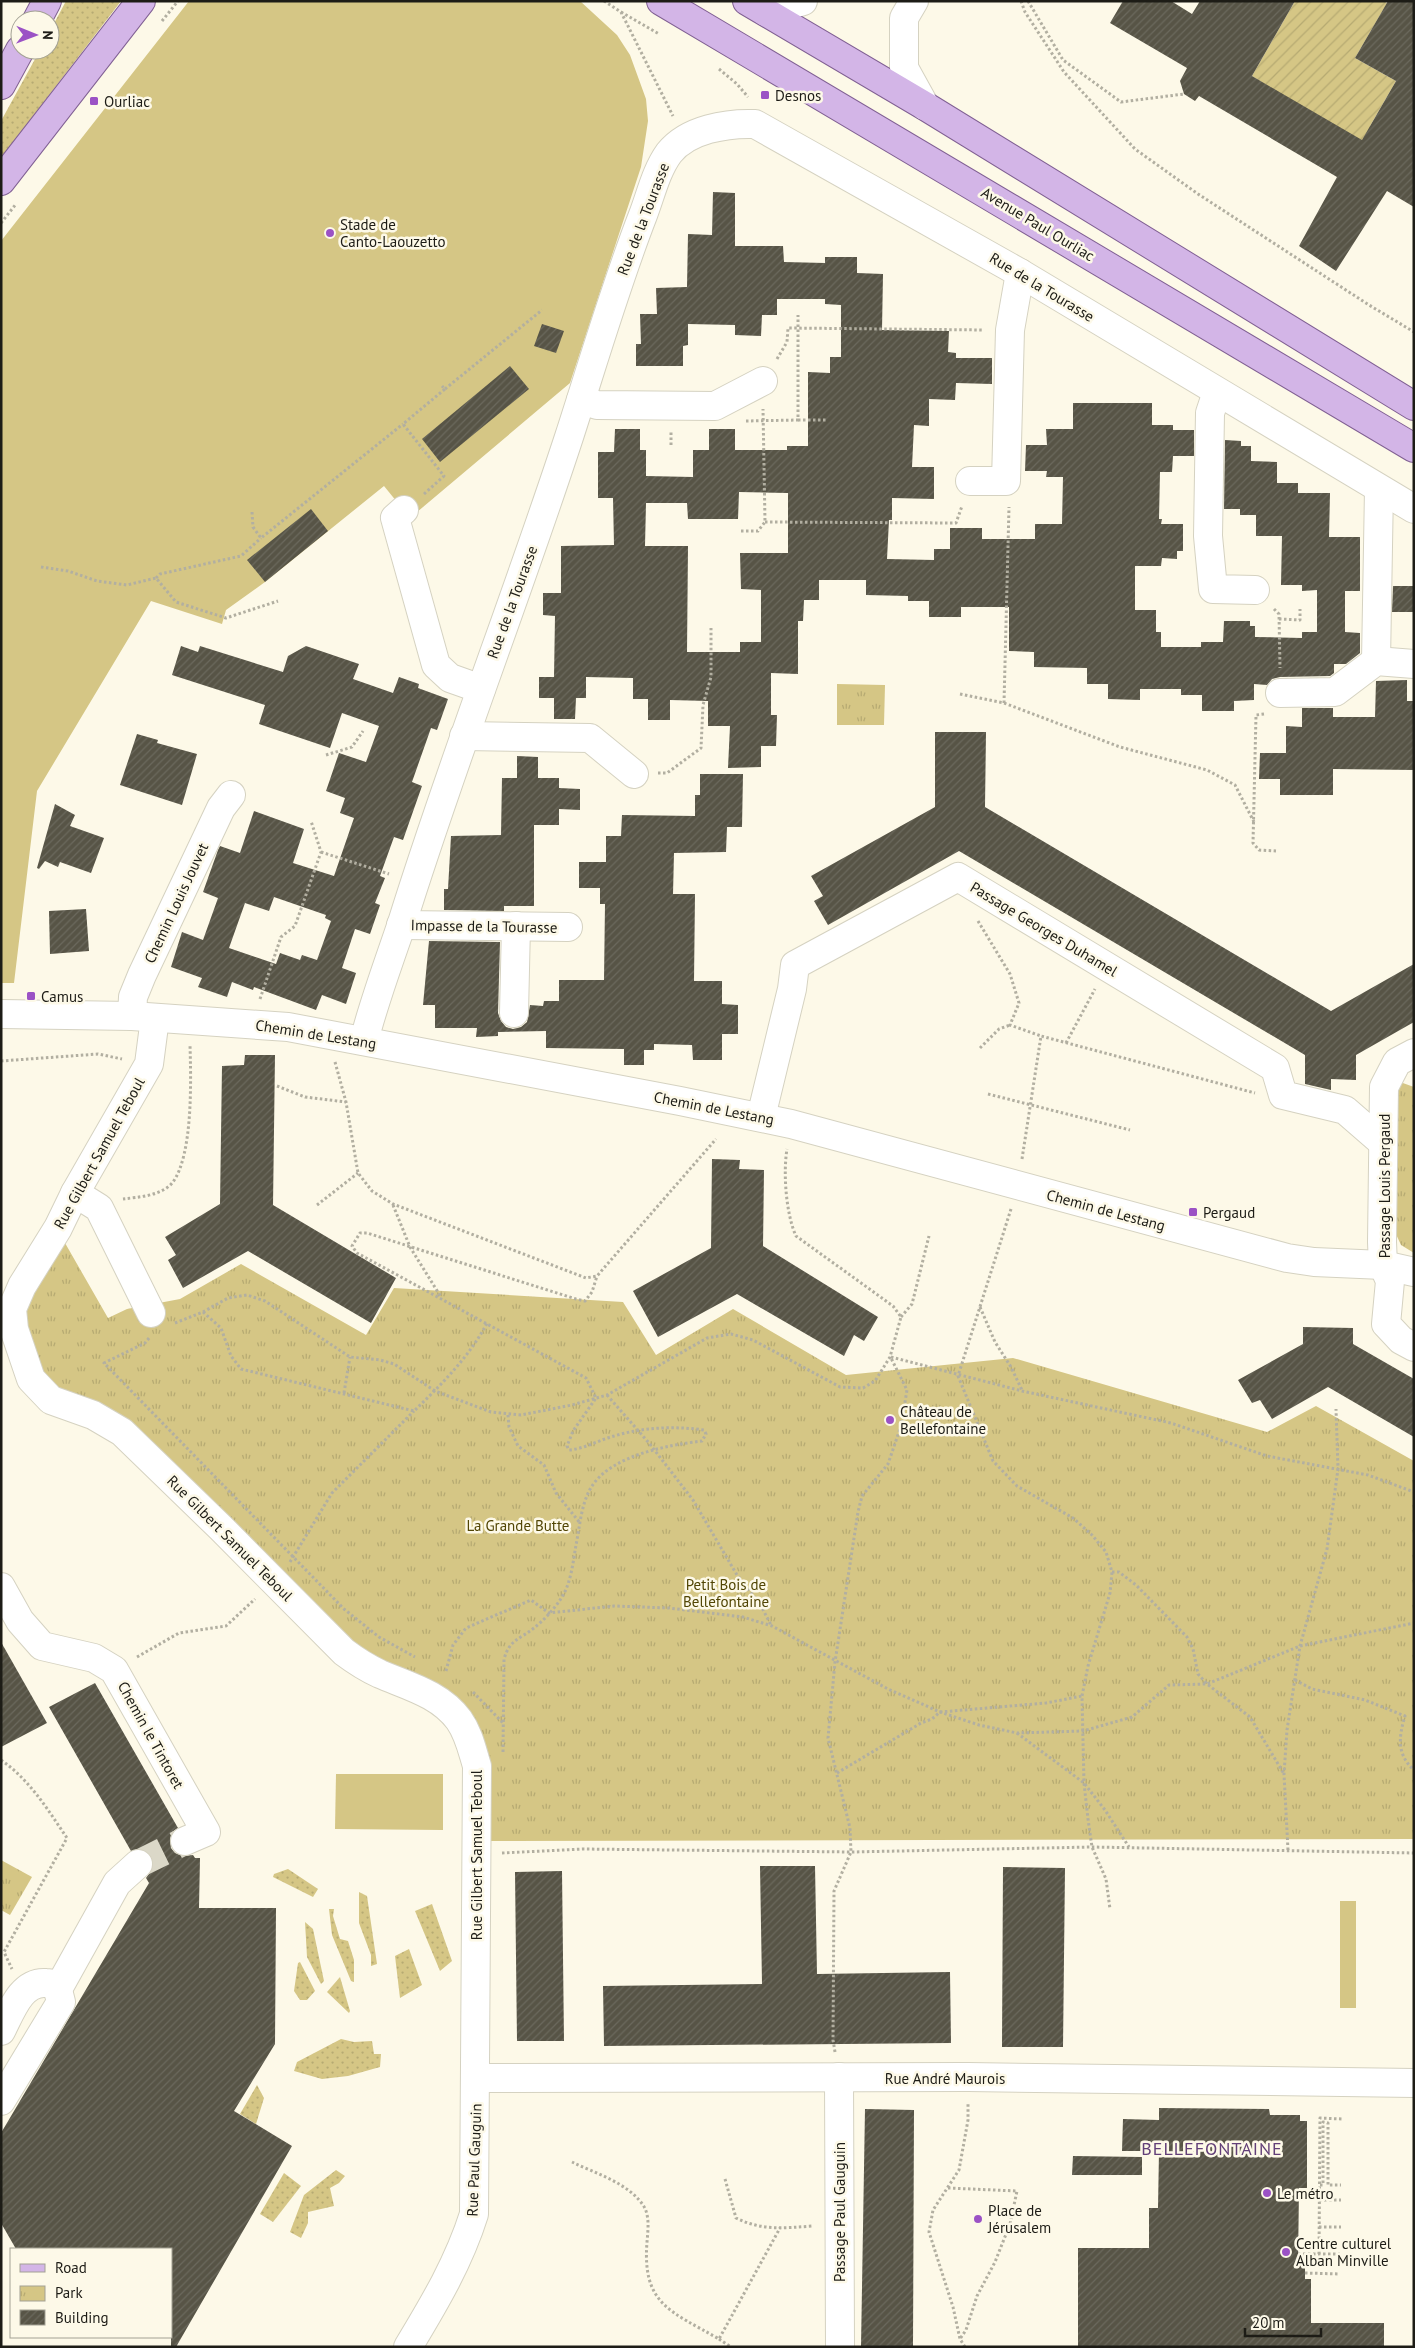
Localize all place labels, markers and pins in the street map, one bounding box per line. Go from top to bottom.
place label: Desnos [775,86,821,105]
marker: Desnos [759,89,771,101]
place label: Ourliac [104,92,150,111]
marker: Ourliac [88,95,100,107]
place label: Stade de Canto-Laouzetto [340,215,445,251]
marker: Stade de Canto-Laouzetto [324,227,336,239]
place label: Camus [41,987,83,1006]
marker: Camus [25,990,37,1002]
place label: Pergaud [1203,1203,1255,1222]
marker: Pergaud [1187,1206,1199,1218]
place label: Château de Bellefontaine [900,1402,986,1438]
marker: Château de Bellefontaine [884,1414,896,1426]
place label: Le métro [1277,2184,1334,2203]
marker: Le métro [1261,2187,1273,2199]
place label: Place de Jérusalem [987,2201,1051,2237]
marker: Place de Jérusalem [972,2213,984,2225]
place label: Centre culturel Alban Minville [1296,2234,1392,2270]
marker: Centre culturel Alban Minville [1280,2246,1292,2258]

